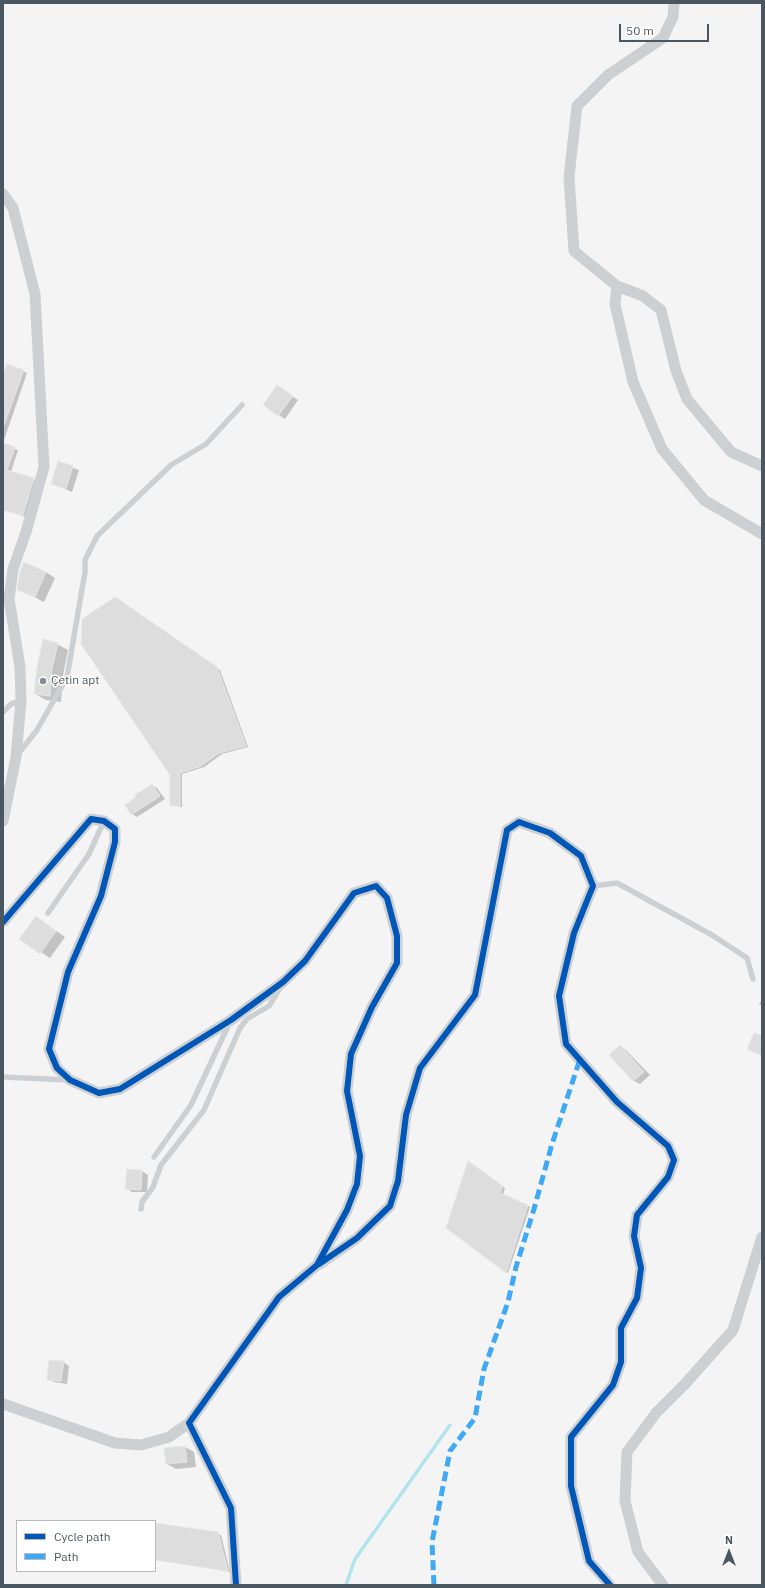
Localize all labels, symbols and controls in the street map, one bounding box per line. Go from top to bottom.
scale bar [621,16,711,42]
text: 50 m [626,23,654,38]
place label: Çetin apt [51,674,99,688]
marker: Çetin apt [38,676,48,686]
legend [16,1520,156,1572]
text: Cycle path [54,1529,111,1544]
north arrow [709,1532,749,1572]
text: N [725,1533,733,1547]
text: Path [54,1549,79,1564]

